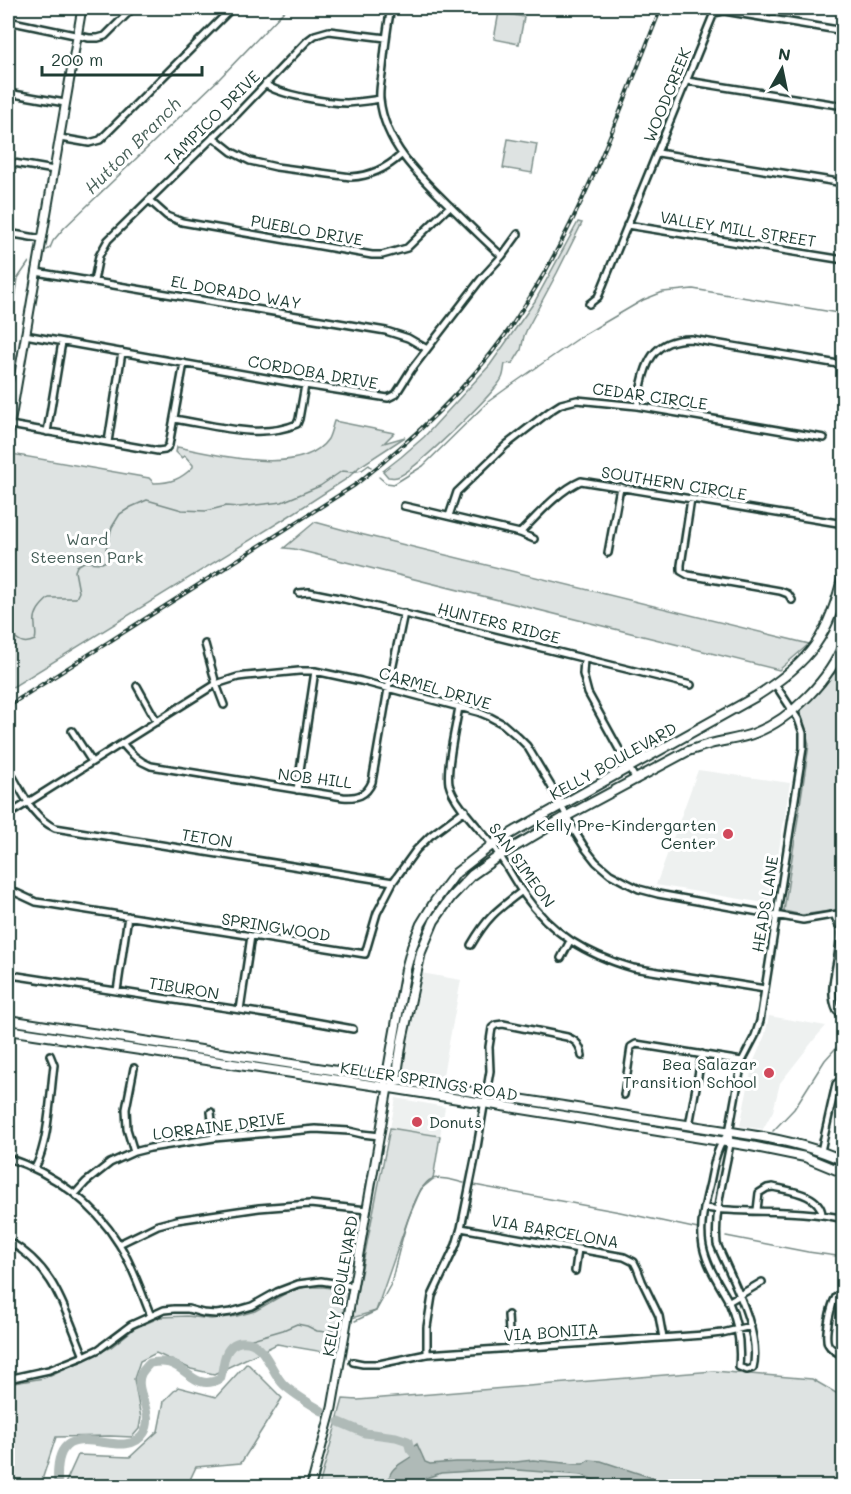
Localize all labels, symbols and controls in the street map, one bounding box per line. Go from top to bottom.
scale bar [42,39,202,77]
north arrow [752,39,812,99]
text: N [777,42,792,65]
street label: WOODCREEK [638,44,695,145]
text: 200 m [51,47,103,71]
street label: TAMPICO DRIVE [160,66,264,170]
water label: Hutton Branch [79,92,186,199]
street label: VALLEY MILL STREET [659,206,818,251]
street label: PUEBLO DRIVE [249,209,365,250]
street label: EL DORADO WAY [169,270,303,313]
street label: CORDOBA DRIVE [246,350,380,393]
street label: CEDAR CIRCLE [591,377,709,414]
street label: SOUTHERN CIRCLE [600,461,748,504]
park label: Ward Steensen Park [31,528,143,567]
street label: HUNTERS RIDGE [436,597,563,648]
street label: CARMEL DRIVE [377,661,494,714]
street label: KELLY BOULEVARD [545,717,680,804]
street label: NOB HILL [277,763,354,793]
place label: Kelly Pre-Kindergarten Center [536,814,716,853]
street label: SAN SIMEON [485,818,560,911]
street label: TETON [180,823,234,852]
marker: Kelly Pre-Kindergarten Center [721,827,735,841]
street label: HEADS LANE [747,854,782,954]
street label: SPRINGWOOD [220,908,332,945]
street label: TIBURON [147,972,221,1003]
place label: Bea Salazar Transition School [623,1053,757,1092]
street label: KELLER SPRINGS ROAD [339,1056,519,1105]
marker: Bea Salazar Transition School [762,1066,776,1080]
street label: LORRAINE DRIVE [151,1107,286,1144]
place label: Donuts [429,1111,482,1132]
marker: Donuts [410,1115,424,1129]
street label: VIA BARCELONA [490,1209,621,1252]
street label: KELLY BOULEVARD [317,1214,362,1358]
street label: VIA BONITA [503,1318,599,1345]

